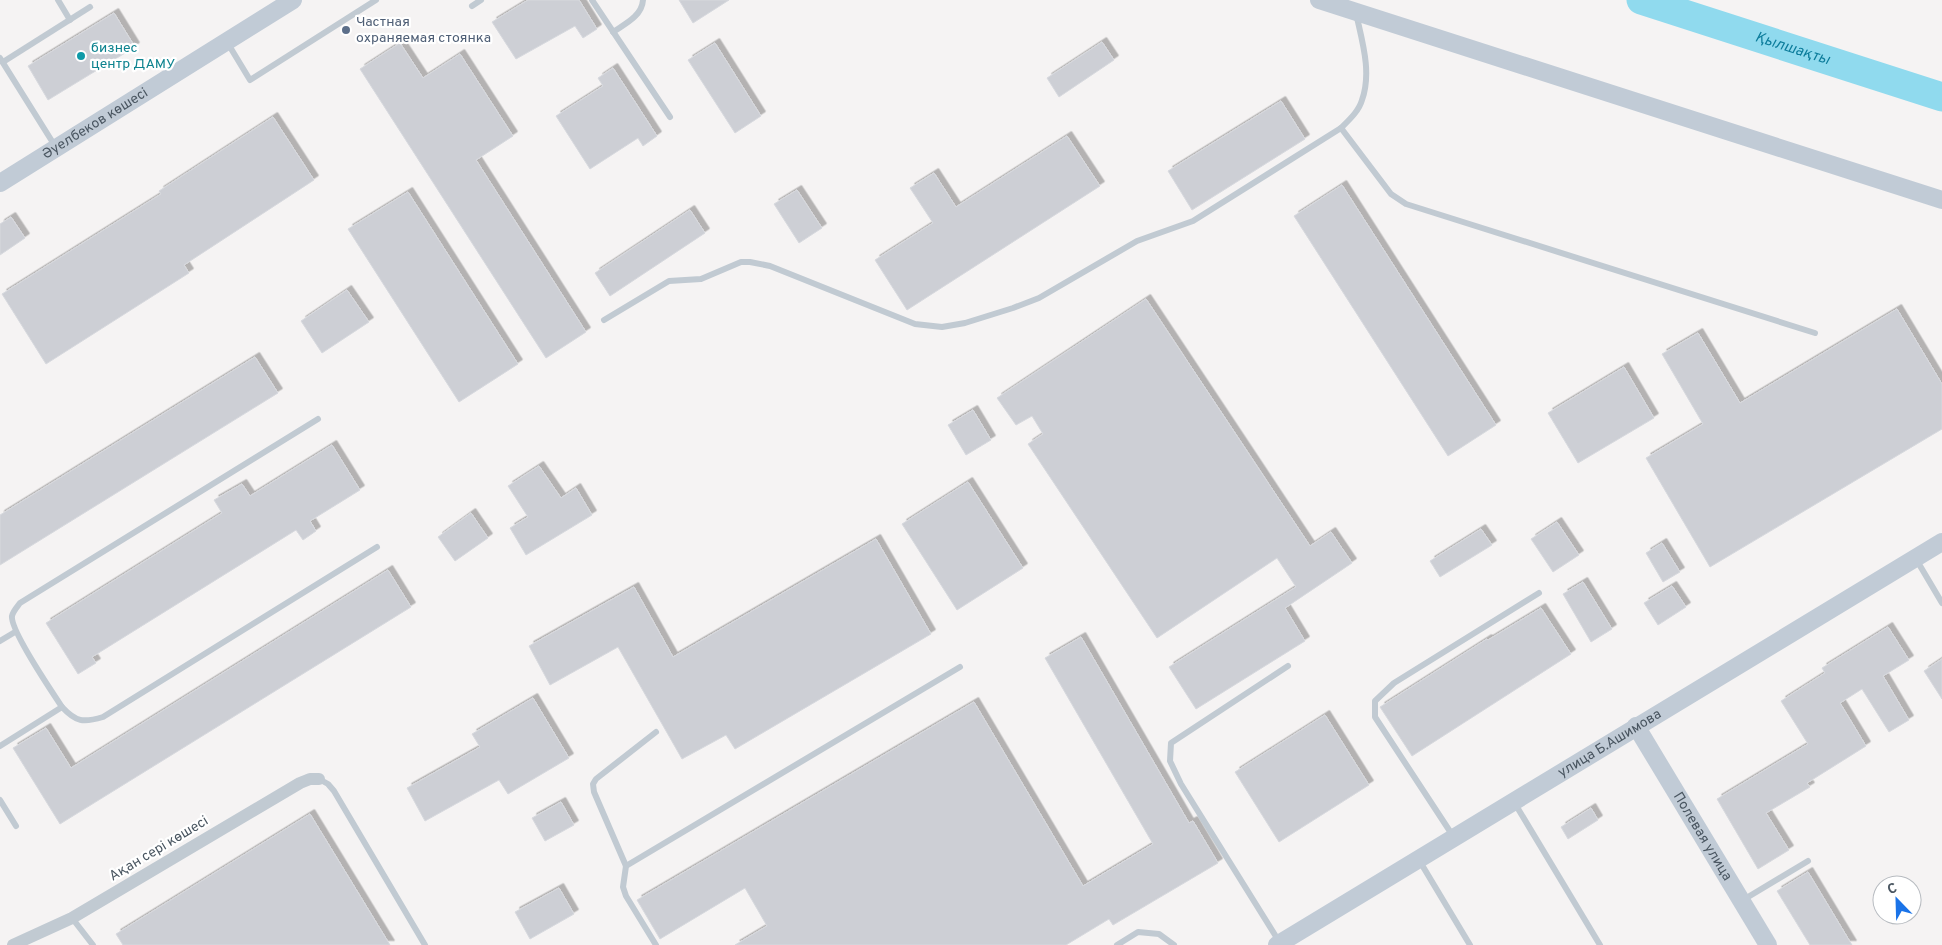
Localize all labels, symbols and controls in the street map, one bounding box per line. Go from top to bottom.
place label: Частная охраняемая стоянка [356,14,491,47]
marker: Частная охраняемая стоянка [340,24,352,36]
water label: Қылшақты [1752,28,1833,70]
place label: бизнес центр ДАМУ [91,40,175,73]
marker: бизнес центр ДАМУ [75,50,87,62]
street label: Әуелбеков көшесі [39,84,151,163]
street label: улица Б.Ашимова [1555,706,1664,781]
street label: Полевая улица [1669,789,1736,884]
street label: Ақан сері көшесі [106,813,212,885]
north arrow [1872,875,1922,925]
text: С [1885,880,1900,899]

